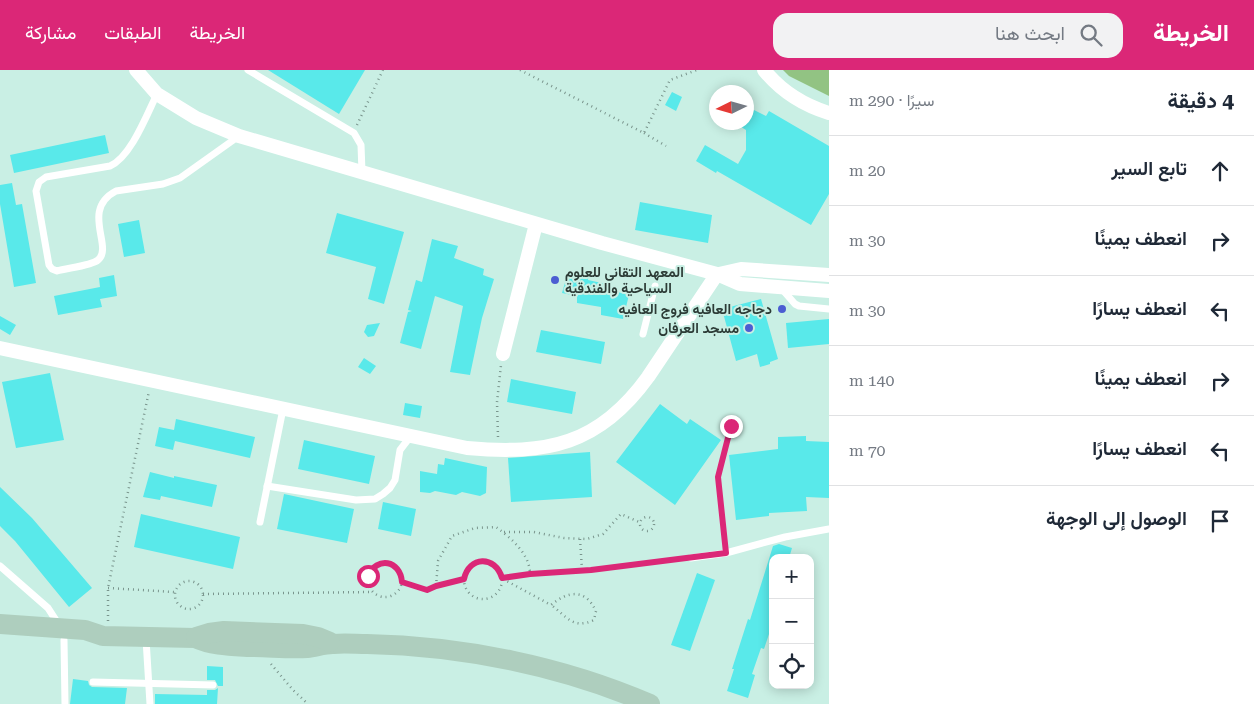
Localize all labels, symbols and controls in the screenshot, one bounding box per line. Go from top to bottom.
search box [773,13,1123,58]
text: الخريطة [1153,19,1229,47]
icon: search [1077,21,1105,49]
text: مشاركة [25,22,76,43]
text: الطبقات [104,22,161,43]
text: الخريطة [189,22,245,43]
text: ابحث هنا [995,22,1065,45]
north arrow [709,85,754,130]
text: 4 دقيقة [1167,89,1234,113]
text: سيرًا · 290 m [849,91,934,110]
text: تابع السير [1111,157,1187,180]
icon: ahead [1206,157,1234,185]
text: 20 m [849,161,886,180]
text: انعطف يمينًا [1095,227,1187,250]
icon: right [1206,227,1234,255]
text: 30 m [849,231,886,250]
place label: المعهد التقاني للعلوم السياحية والفندقية [565,264,684,297]
marker: المعهد التقاني للعلوم السياحية والفندقية [549,274,561,286]
text: انعطف يسارًا [1092,297,1187,320]
icon: left [1206,297,1234,325]
place label: دجاجه العافيه فروج العافيه [619,301,772,319]
text: 30 m [849,301,886,320]
marker: دجاجه العافيه فروج العافيه [776,303,788,315]
place label: مسجد العرفان [658,320,739,337]
marker: مسجد العرفان [743,322,755,334]
text: انعطف يمينًا [1095,367,1187,390]
icon: right [1206,367,1234,395]
text: 140 m [849,371,895,390]
route end [720,415,743,438]
text: انعطف يسارًا [1092,437,1187,460]
icon: left [1206,437,1234,465]
text: 70 m [849,441,886,460]
text: الوصول إلى الوجهة [1046,507,1187,530]
icon: arrive [1206,507,1234,535]
map controls [769,554,814,689]
button: + [769,554,814,599]
route start [357,565,380,588]
button: − [769,599,814,644]
button: locate [769,644,814,689]

